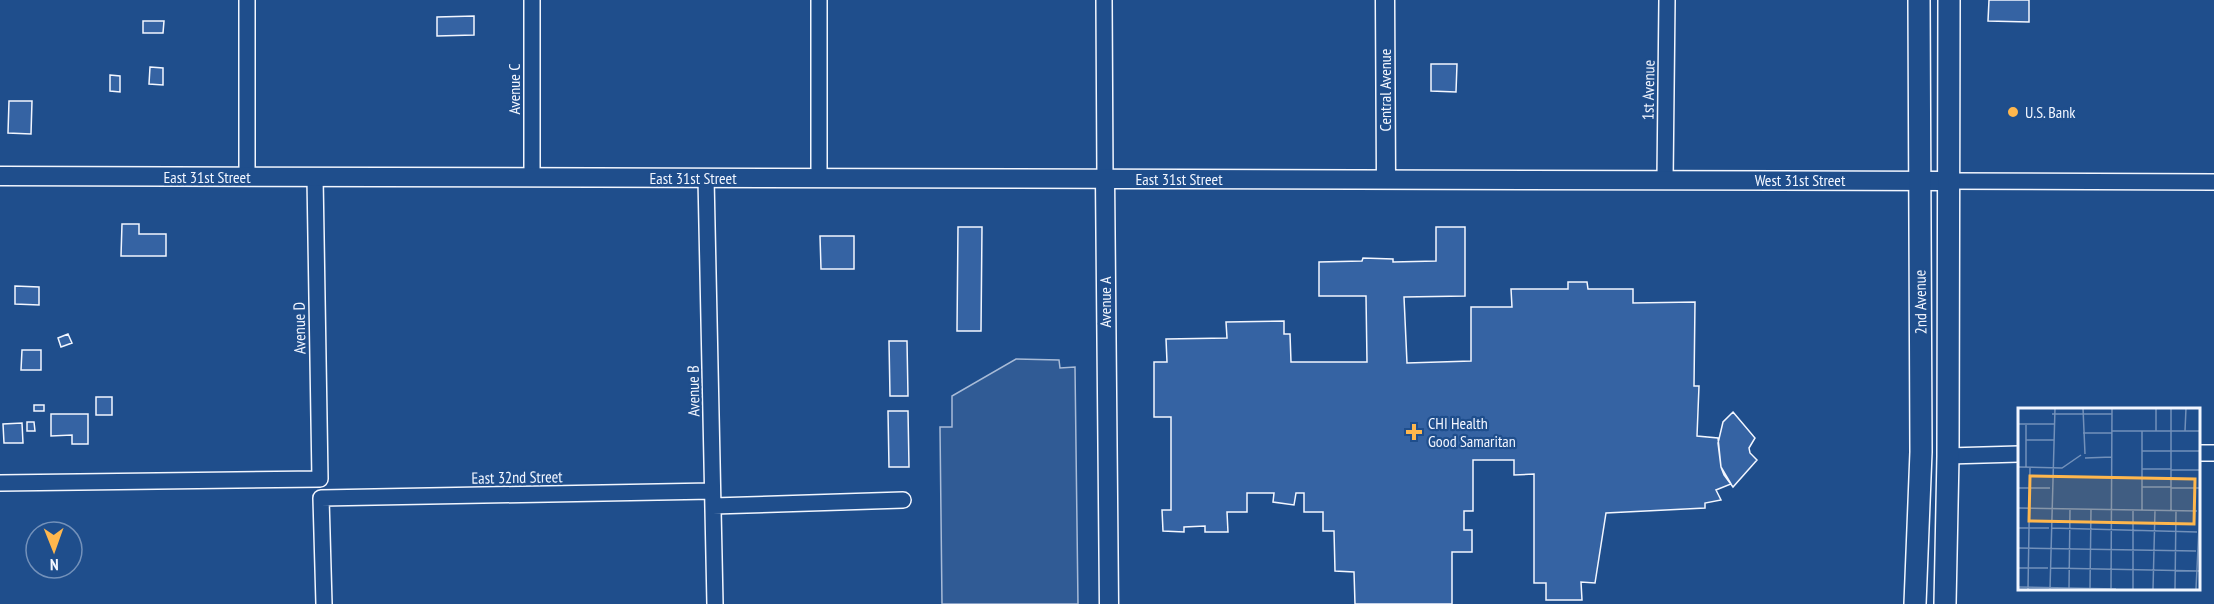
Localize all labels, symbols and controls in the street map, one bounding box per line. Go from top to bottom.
street label: Central Avenue [1375,49,1395,131]
street label: 1st Avenue [1637,60,1659,120]
street label: Avenue C [504,63,524,115]
place label: U.S. Bank [2025,102,2076,122]
marker: U.S. Bank [2006,105,2020,119]
street label: East 31st Street [163,167,251,187]
street label: East 31st Street [649,168,737,188]
street label: East 31st Street [1135,169,1223,189]
street label: West 31st Street [1755,170,1846,190]
street label: 2nd Avenue [1909,270,1931,334]
street label: Avenue A [1095,276,1115,328]
street label: Avenue D [289,302,309,354]
street label: Avenue B [683,365,703,417]
inset map [2018,408,2199,589]
place label: CHI Health Good Samaritan [1428,413,1516,451]
marker: CHI Health Good Samaritan [1405,423,1423,441]
street label: East 32nd Street [471,466,563,488]
north arrow [24,520,84,580]
text: N [50,555,59,575]

